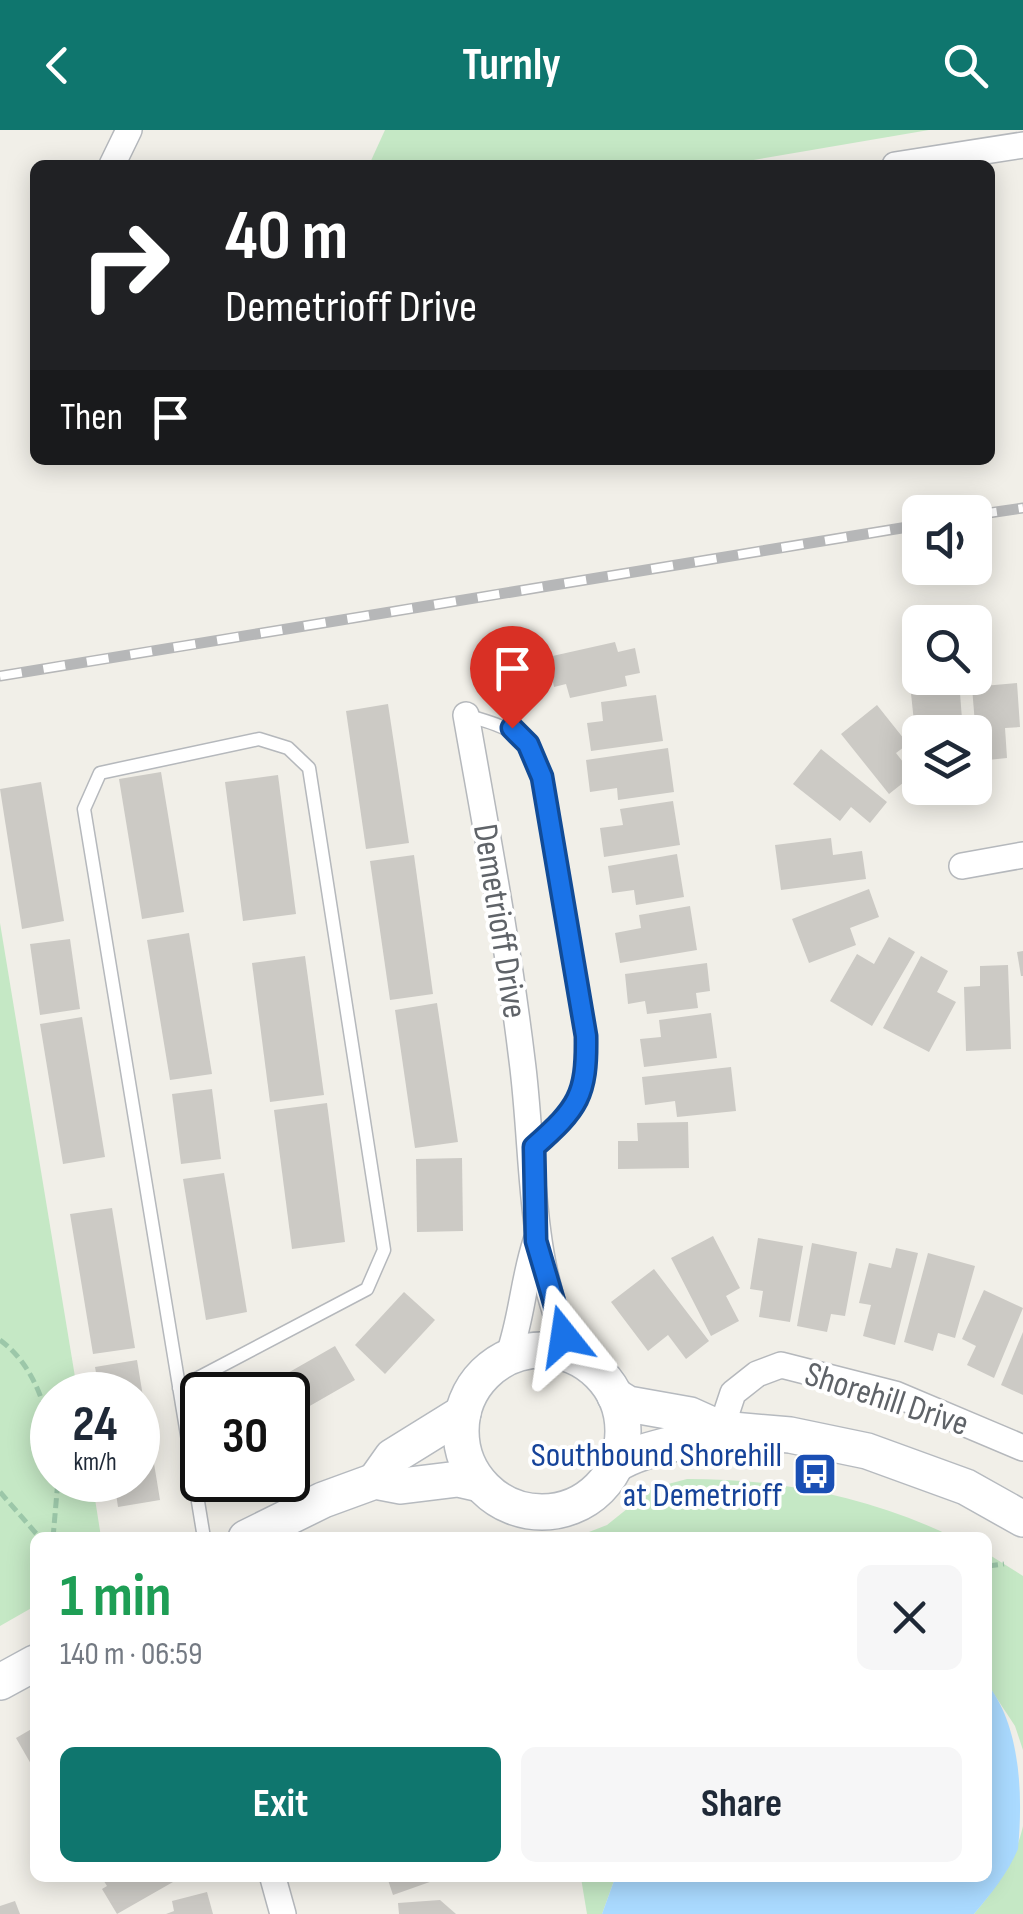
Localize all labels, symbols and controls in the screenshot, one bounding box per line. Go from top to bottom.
icon: back [30,38,85,93]
text: Turnly [462,38,561,93]
icon: search [938,38,993,93]
text: 40 m [225,195,348,279]
icon: right [60,200,190,330]
text: Demetrioff Drive [225,280,477,335]
icon: arrive [143,390,198,445]
text: Then [60,395,123,440]
map controls [902,495,992,805]
button: sound [902,495,992,585]
button: search [902,605,992,695]
pin [470,626,555,729]
icon: arrive [485,641,540,696]
button: layers [902,715,992,805]
street label: Demetrioff Drive [463,821,536,1021]
position arrow [512,1284,616,1388]
street label: Shorehill Drive [799,1353,974,1446]
speed limit sign: 30 [180,1372,310,1502]
text: 24 [73,1395,117,1455]
place label: Southbound Shorehill at Demetrioff [531,1434,783,1517]
text: km/h [73,1447,117,1478]
bus stop icon: Southbound Shorehill at Demetrioff [792,1451,838,1497]
text: 1 min [60,1561,172,1633]
button: close [857,1565,962,1670]
text: 140 m · 06:59 [60,1635,202,1674]
button: Exit [60,1747,501,1862]
button: Share [521,1747,962,1862]

